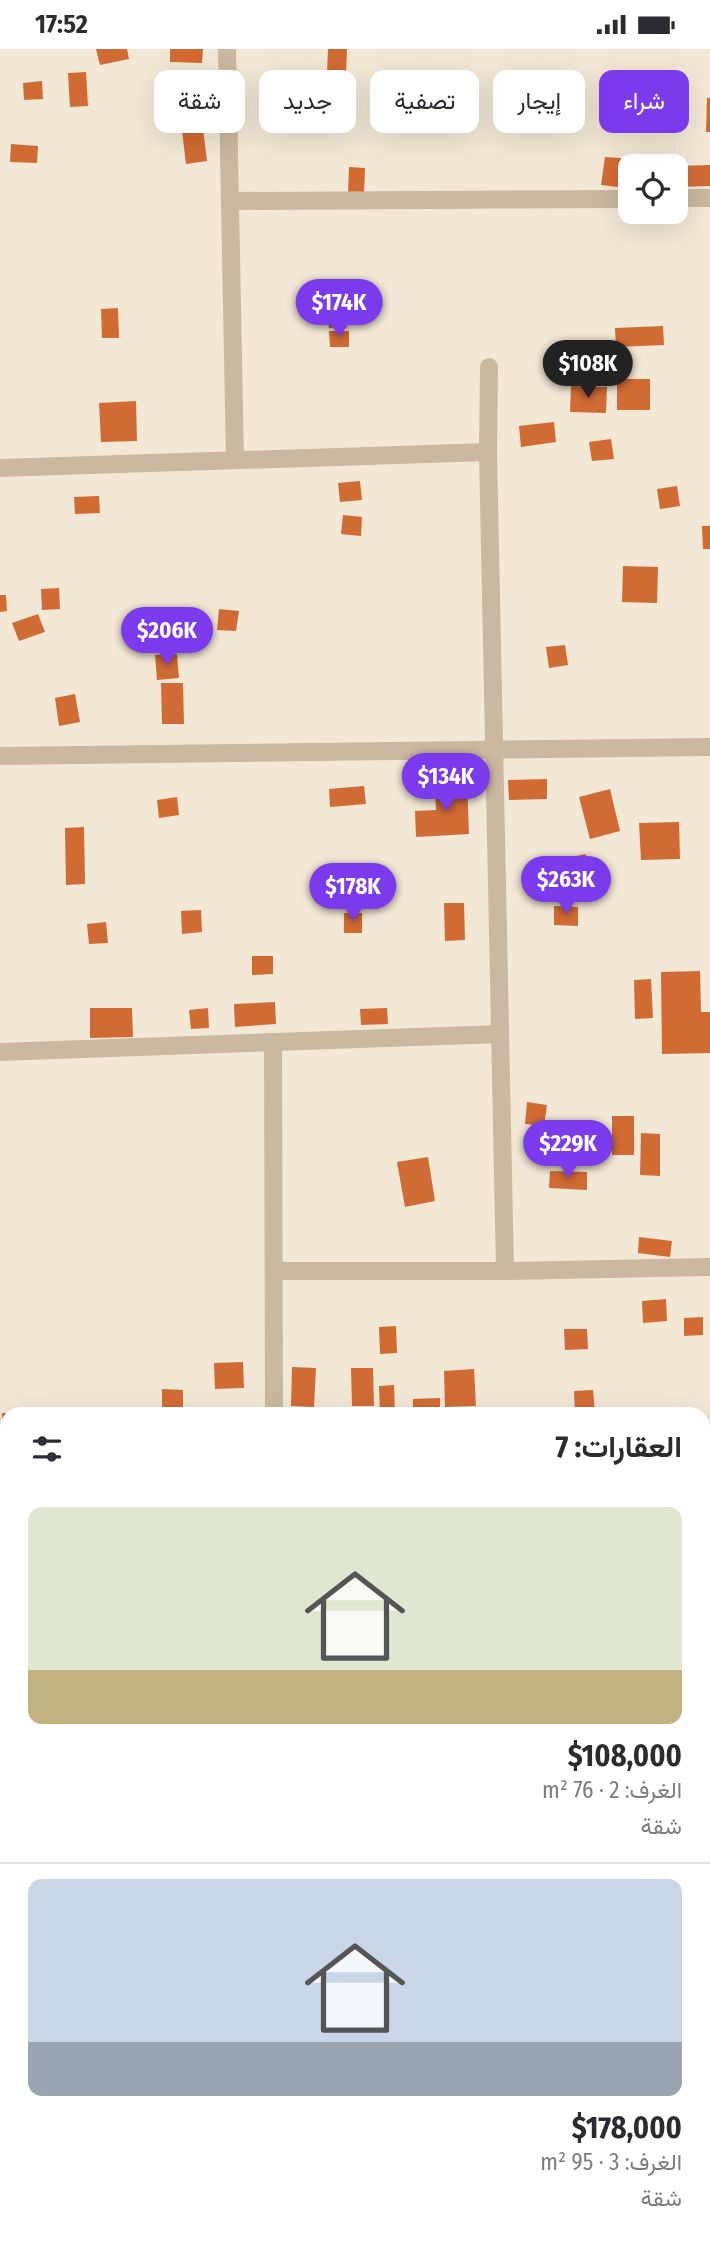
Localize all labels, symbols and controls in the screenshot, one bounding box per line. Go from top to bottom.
text: 17:52 [35,9,88,40]
chip: شقة [154,70,245,133]
chip: جديد [259,70,356,133]
chip: تصفية [370,70,479,133]
chip: إيجار [493,70,585,133]
chip: شراء [599,70,689,133]
map controls [618,154,688,224]
button: locate [618,154,688,224]
pin: $174K [290,279,388,339]
text: $174K [312,288,366,316]
pin: $108K [539,341,637,400]
text: $108K [559,349,617,377]
pin: $206K [118,607,216,667]
text: $206K [137,616,197,644]
pin: $134K [397,753,495,813]
text: $134K [418,762,474,790]
pin: $263K [517,857,615,916]
pin: $178K [304,863,402,923]
text: $263K [537,865,595,893]
text: $178K [325,872,381,900]
pin: $229K [519,1121,617,1180]
text: $229K [539,1129,597,1157]
text: العقارات: 7 [556,1429,682,1465]
icon: filters [28,1430,66,1468]
icon: home [292,1553,418,1679]
text: $108,000 [568,1738,682,1774]
text: الغرف: 2 · 76 m² [542,1776,682,1804]
text: شقة [640,1812,682,1840]
icon: home [292,1925,418,2051]
text: $178,000 [572,2110,682,2146]
text: الغرف: 3 · 95 m² [540,2148,682,2176]
text: شقة [640,2184,682,2212]

